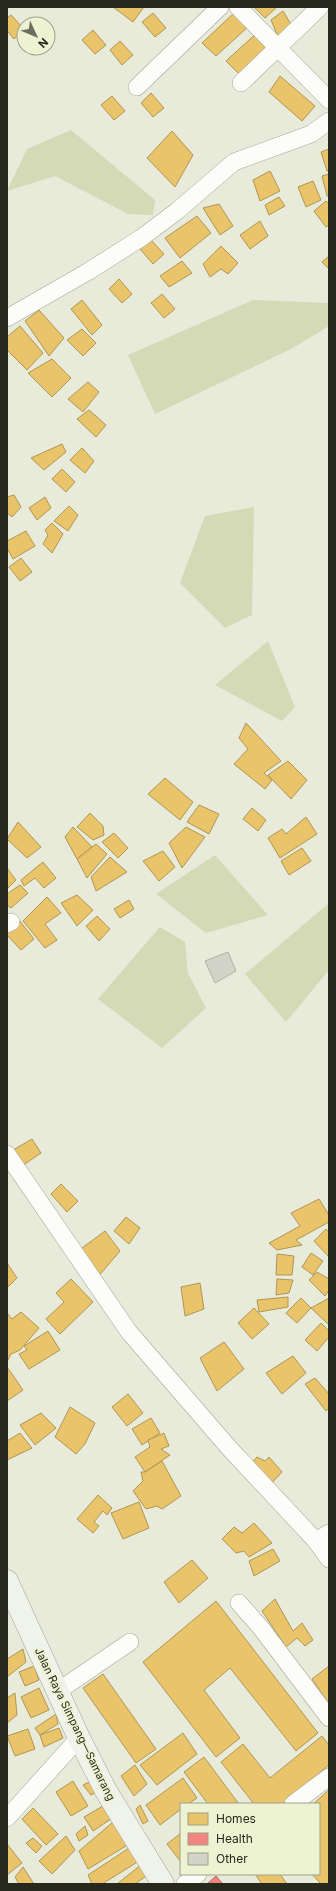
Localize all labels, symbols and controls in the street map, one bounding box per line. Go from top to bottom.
north arrow [16,16,56,56]
text: N [35,35,51,51]
street label: Jalan Raya Simpang—Samarang [32,1645,118,1803]
legend [180,1803,320,1875]
text: Homes [216,1811,256,1826]
text: Health [216,1831,253,1846]
text: Other [216,1851,248,1866]

